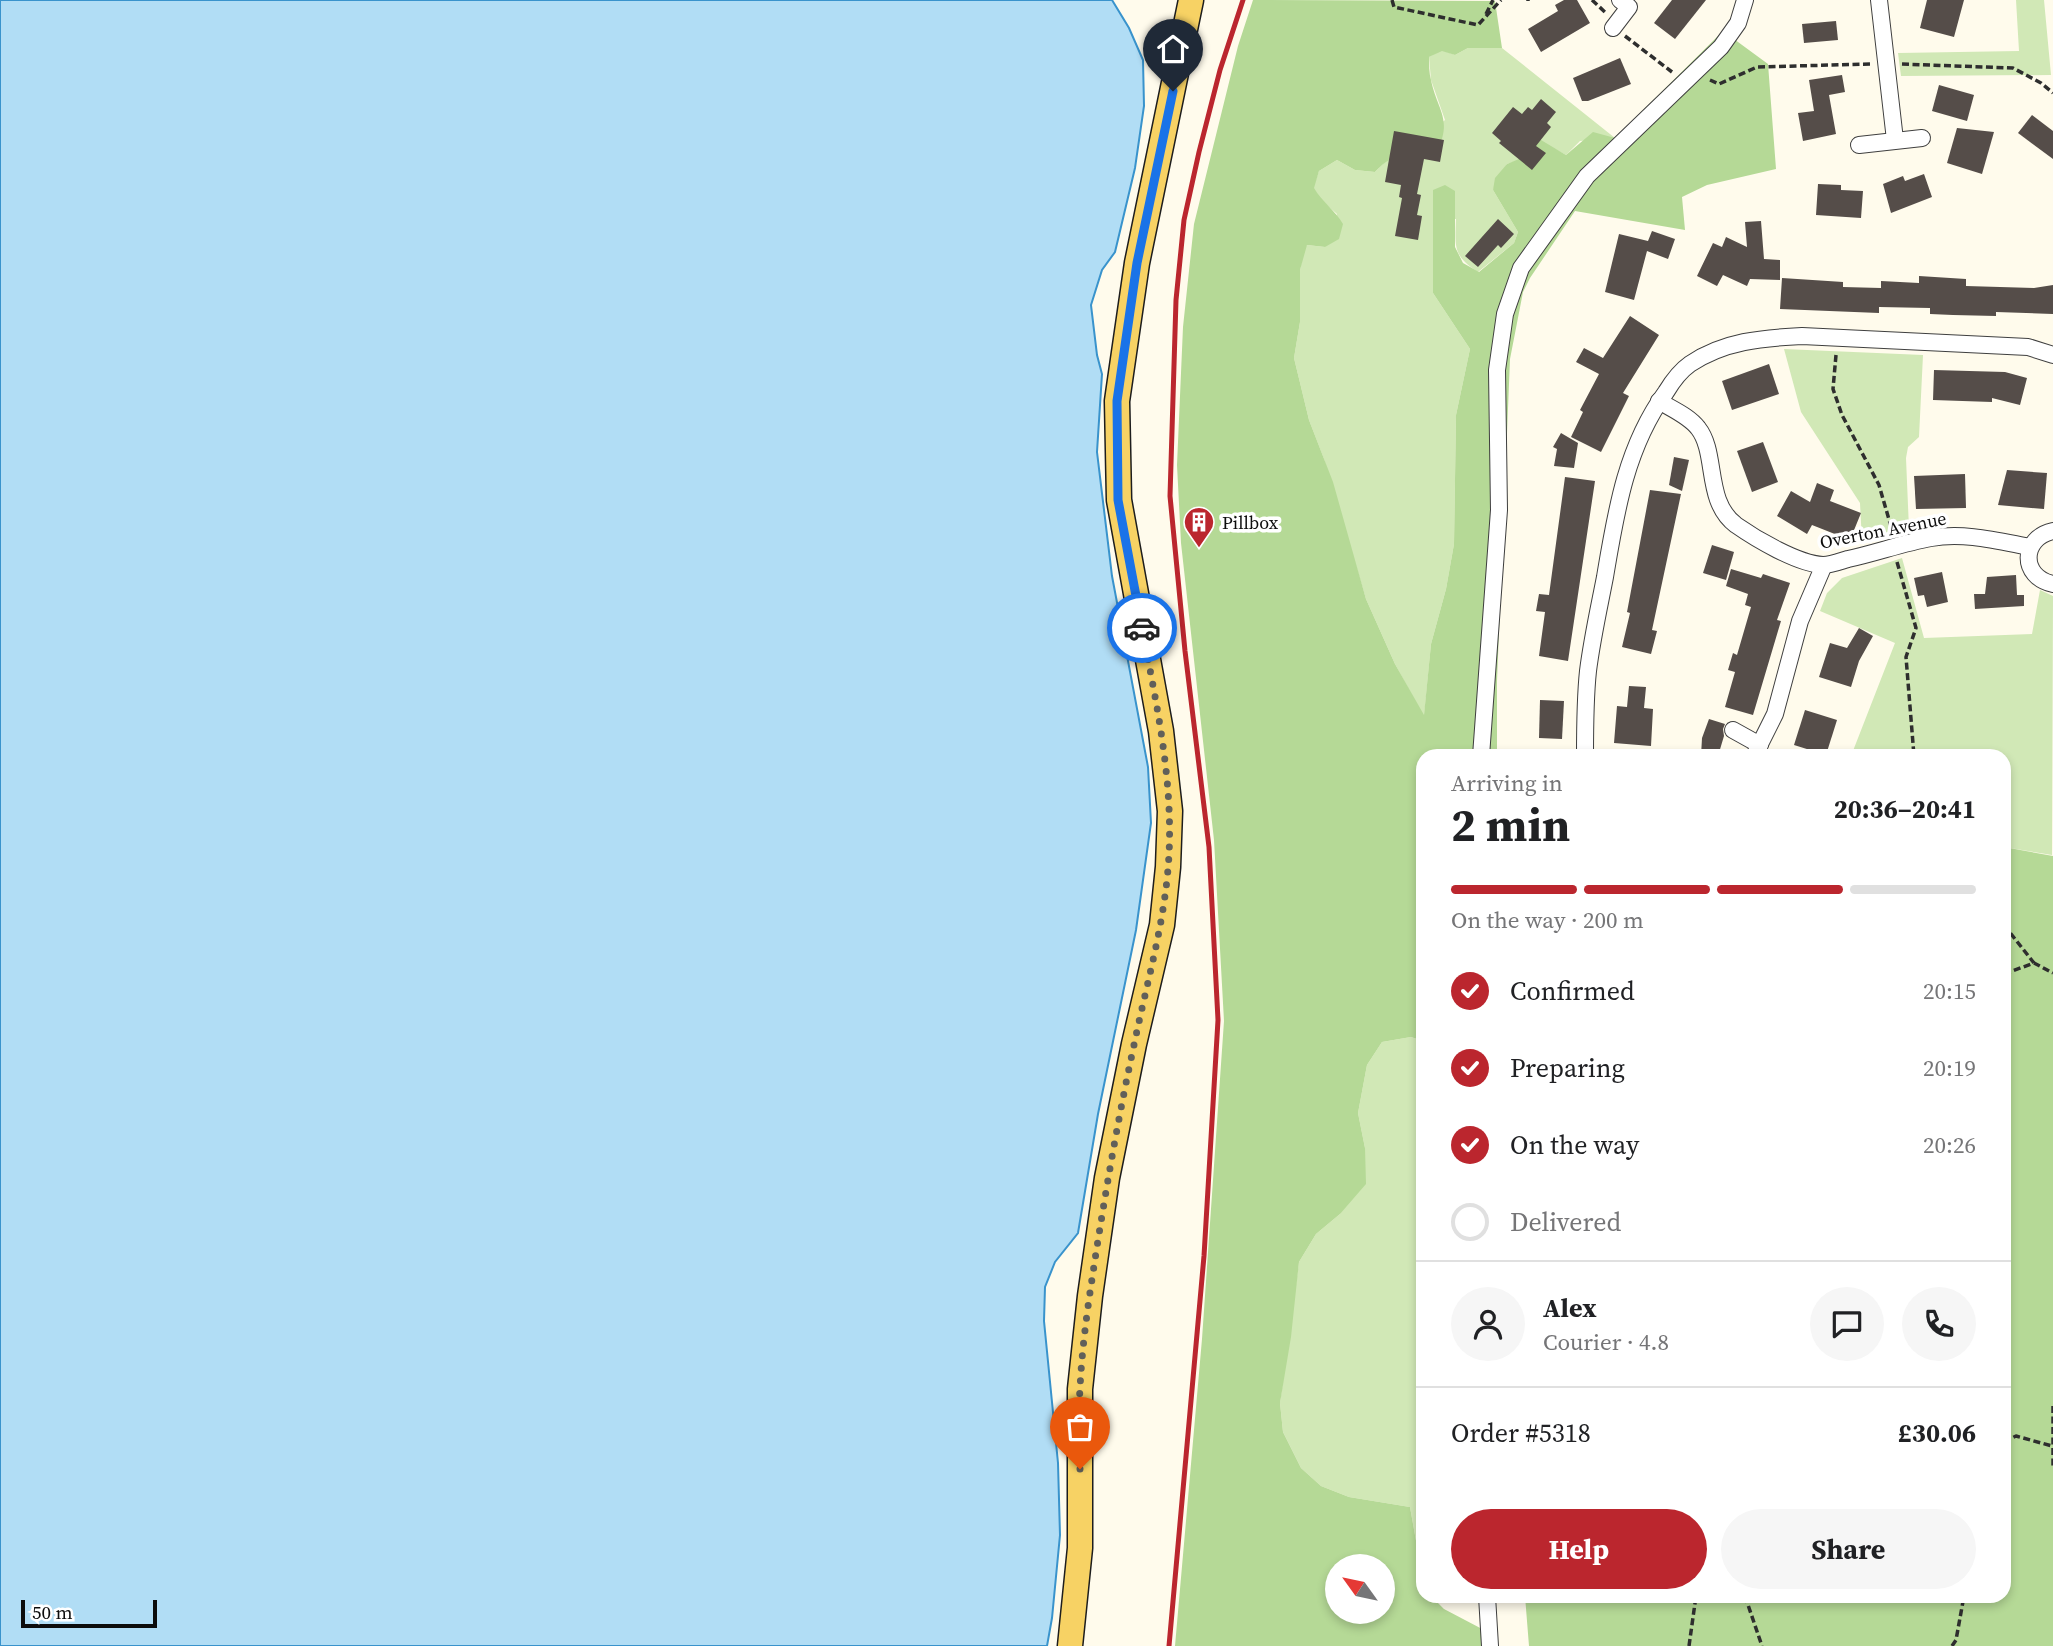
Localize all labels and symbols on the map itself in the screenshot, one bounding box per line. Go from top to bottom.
pin [1143,19,1203,91]
building icon: Pillbox [1182,505,1216,549]
street label: Overton Avenue [1818,505,1948,555]
place label: Pillbox [1222,510,1279,535]
courier [1107,593,1177,663]
pin [1050,1397,1110,1469]
north arrow [1325,1554,1395,1624]
scale bar [21,1597,158,1629]

